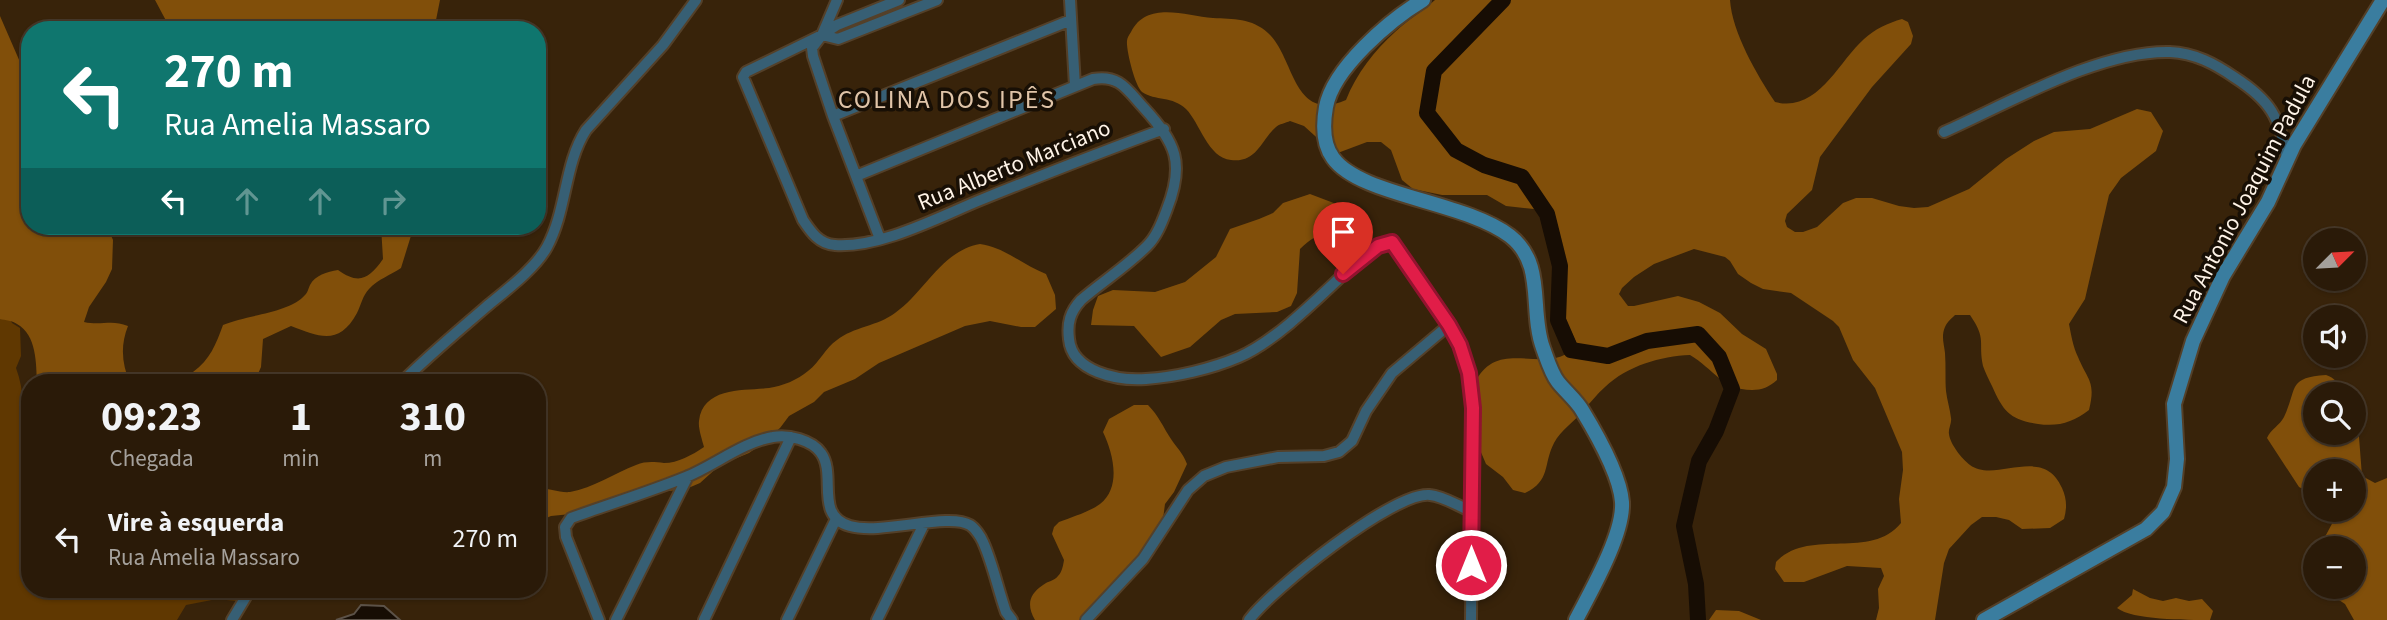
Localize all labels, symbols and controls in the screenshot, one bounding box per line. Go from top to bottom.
text: 270 m [164,37,293,107]
icon: left [49,49,140,140]
street label: Rua Antonio Joaquim Padula [2164,69,2324,329]
district label: COLINA DOS IPÊS [838,81,1056,118]
text: Rua Amelia Massaro [164,102,431,148]
street label: Rua Alberto Marciano [912,111,1116,219]
icon: left [155,182,193,220]
icon: ahead [228,182,266,220]
icon: ahead [301,182,339,220]
icon: right [374,182,412,220]
pin [1313,202,1373,274]
icon: arrive [1324,213,1362,251]
north arrow [2303,228,2366,290]
map controls [2303,228,2366,599]
button: sound [2303,305,2366,368]
button: search [2303,382,2366,445]
text: 09:23 [101,387,202,447]
text: 1 [290,387,312,447]
text: 310 [399,387,466,447]
text: Chegada [110,442,194,475]
text: min [282,442,320,475]
text: m [423,442,442,475]
button: + [2303,459,2366,522]
text: Vire à esquerda [108,504,284,541]
icon: left [49,520,87,558]
text: 270 m [452,520,518,557]
position arrow [1434,528,1508,602]
button: − [2303,536,2366,599]
text: Rua Amelia Massaro [108,541,300,574]

